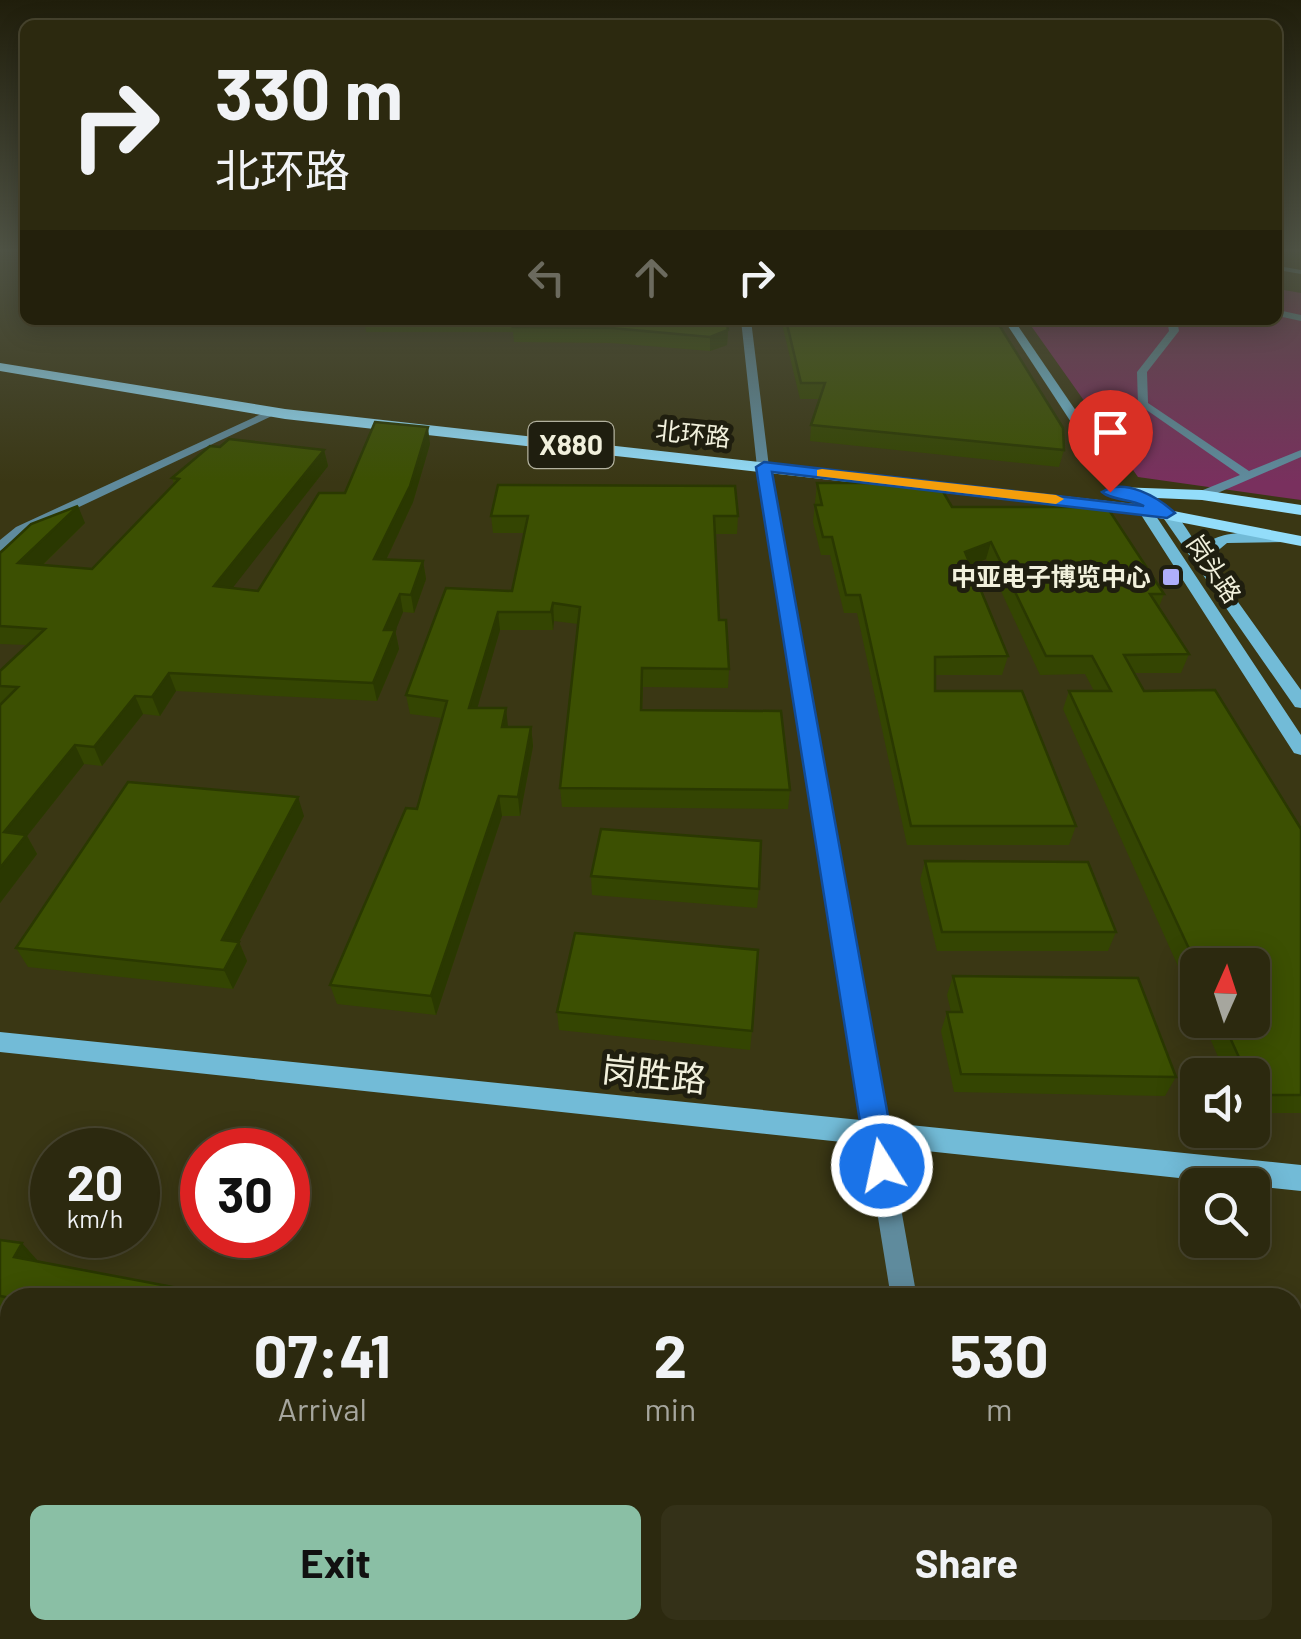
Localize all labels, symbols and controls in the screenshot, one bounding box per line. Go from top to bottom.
text: 330 m [215,50,403,134]
icon: right [50,60,180,190]
text: 北环路 [215,142,350,196]
icon: left [519,250,574,305]
icon: ahead [624,250,679,305]
icon: right [729,250,784,305]
pin [1068,390,1153,493]
icon: arrive [1083,405,1138,460]
street label: 北环路 [654,414,732,452]
road number: X880 [528,422,614,468]
street label: 岗头路 [1181,529,1248,608]
place label: 中亚电子博览中心 [951,561,1151,591]
marker: 中亚电子博览中心 [1160,566,1182,588]
north arrow [1180,948,1270,1038]
map controls [1180,948,1270,1258]
street label: 岗胜路 [600,1047,709,1099]
button: sound [1180,1058,1270,1148]
position arrow [830,1114,934,1218]
speed limit sign: 30 [180,1128,310,1258]
text: 20 [67,1151,123,1211]
button: search [1180,1168,1270,1258]
text: km/h [67,1203,123,1233]
text: 07:41 [253,1318,391,1390]
text: 2 [654,1318,687,1390]
text: 530 [950,1318,1049,1390]
text: Arrival [277,1389,367,1427]
text: min [644,1389,696,1427]
text: m [986,1389,1012,1427]
button: Exit [30,1505,641,1620]
button: Share [661,1505,1272,1620]

